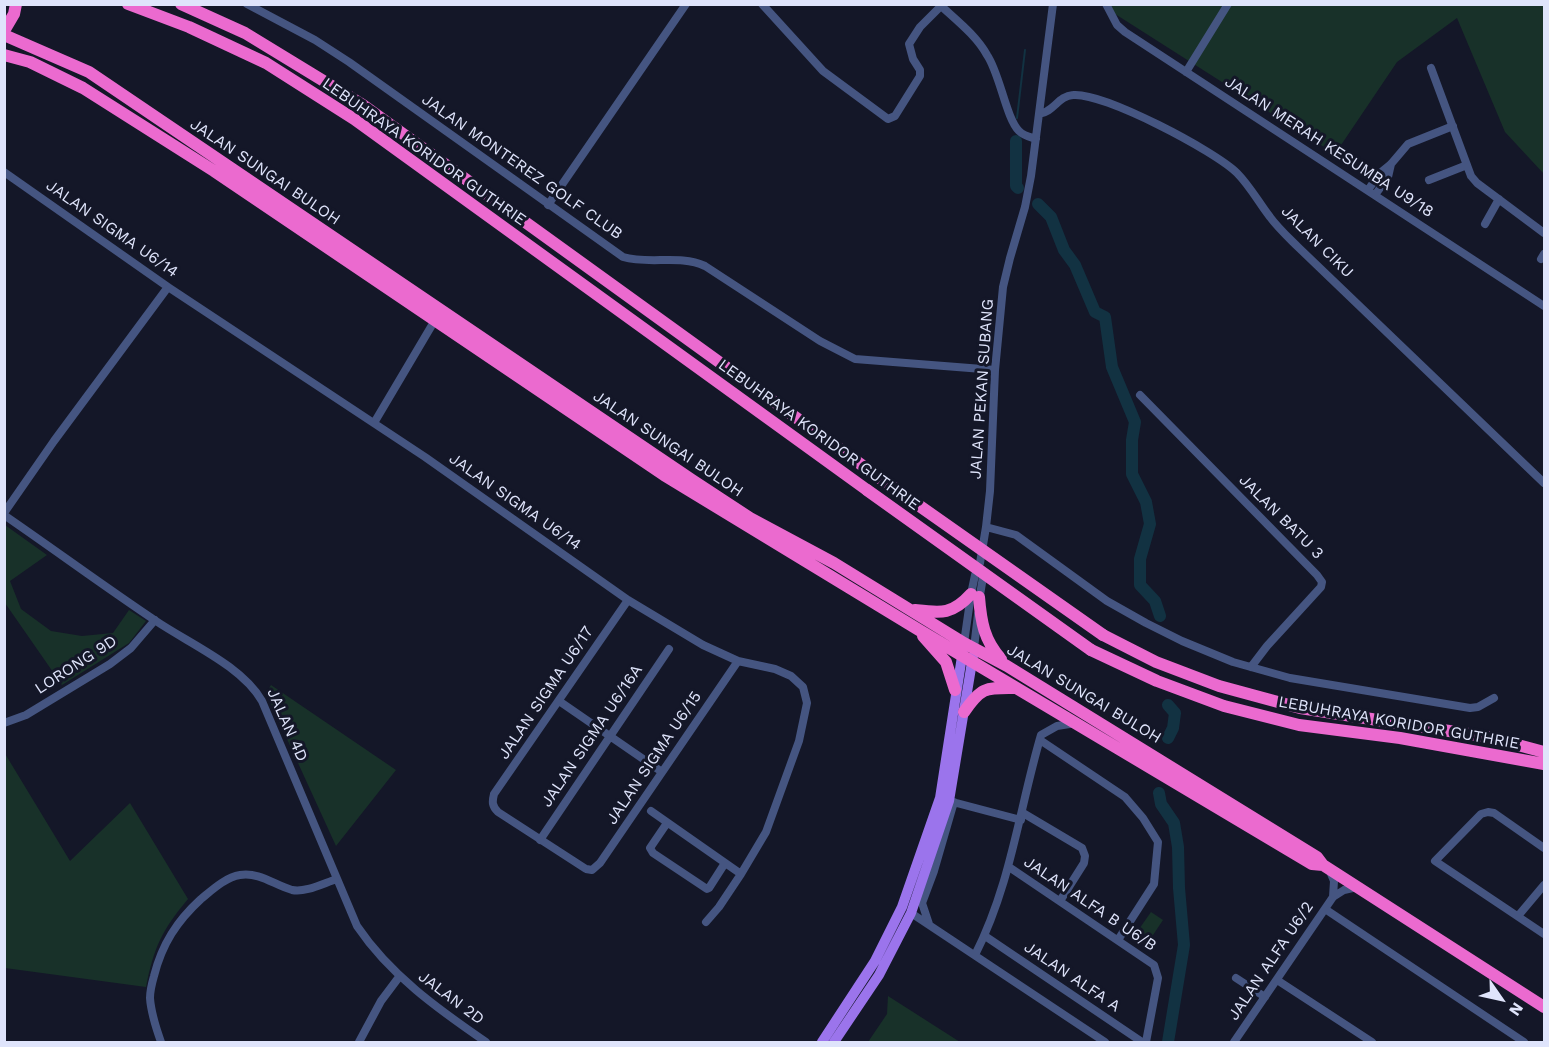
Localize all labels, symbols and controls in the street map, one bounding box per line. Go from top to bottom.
street label: JALAN MERAH KESUMBA U9/18 [1221,72,1437,222]
street label: LEBUHRAYA KORIDOR GUTHRIE [318,74,530,230]
street label: JALAN MONTEREZ GOLF CLUB [418,90,626,244]
street label: JALAN SUNGAI BULOH [186,115,344,229]
street label: JALAN SIGMA U6/14 [42,176,182,282]
street label: JALAN CIKU [1277,202,1357,282]
street label: JALAN PEKAN SUBANG [966,298,998,480]
street label: LEBUHRAYA KORIDOR GUTHRIE [714,355,924,515]
street label: JALAN SUNGAI BULOH [589,387,747,501]
street label: JALAN SIGMA U6/14 [445,449,585,555]
street label: JALAN BATU 3 [1235,471,1327,563]
street label: JALAN SIGMA U6/17 [494,623,598,763]
street label: LORONG 9D [31,631,121,699]
street label: JALAN SUNGAI BULOH [1003,640,1165,748]
street label: JALAN SIGMA U6/16A [537,661,647,811]
street label: JALAN 4D [262,686,312,764]
street label: JALAN SIGMA U6/15 [602,688,706,828]
street label: LEBUHRAYA KORIDOR GUTHRIE [1277,692,1521,754]
street label: JALAN ALFA B U6/B [1020,852,1160,956]
street label: JALAN ALFA U6/2 [1224,898,1318,1024]
street label: JALAN ALFA A [1020,938,1124,1016]
street label: JALAN 2D [414,967,488,1029]
north arrow [1471,969,1531,1029]
text: N [1505,999,1528,1020]

